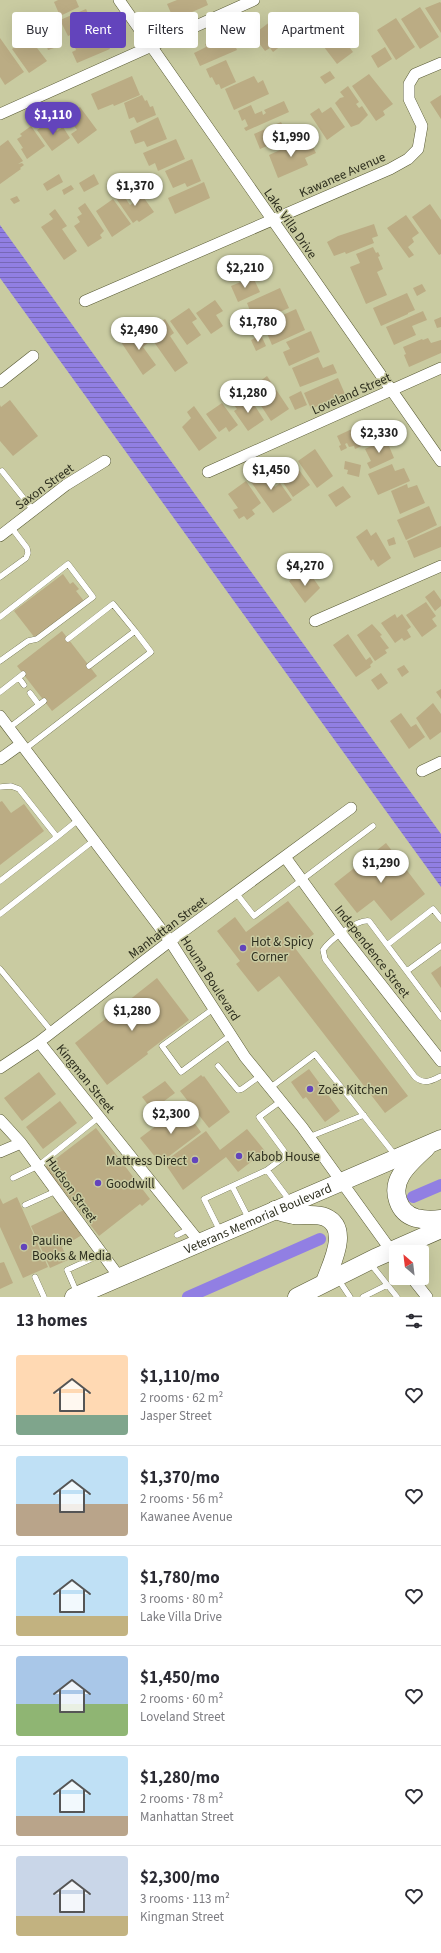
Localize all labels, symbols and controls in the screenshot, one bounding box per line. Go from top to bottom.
chip: Buy [12,12,62,48]
chip: Rent [70,12,126,48]
chip: Filters [134,12,198,48]
chip: New [206,12,260,48]
chip: Apartment [268,12,359,48]
pin: $1,110 [20,102,86,136]
text: $1,110 [34,106,72,124]
pin: $1,990 [258,124,324,158]
text: $1,990 [272,128,310,146]
street label: Kawanee Avenue [296,148,388,202]
pin: $1,370 [102,173,168,207]
text: $1,370 [116,177,154,195]
street label: Lake Villa Drive [259,185,321,262]
pin: $2,210 [212,255,278,289]
text: $2,210 [226,259,264,277]
pin: $1,780 [225,309,291,343]
text: $1,780 [239,313,277,331]
pin: $2,490 [106,317,172,351]
text: $2,490 [120,321,158,339]
street label: Loveland Street [309,368,394,419]
pin: $1,280 [215,380,281,414]
text: $1,280 [229,384,267,402]
pin: $2,330 [346,420,412,454]
text: $2,330 [360,424,398,442]
pin: $1,450 [238,457,304,491]
street label: Saxon Street [12,459,78,514]
text: $1,450 [252,461,290,479]
pin: $4,270 [272,553,338,587]
text: $4,270 [286,557,324,575]
pin: $1,290 [348,850,414,884]
text: $1,290 [362,854,400,872]
street label: Manhattan Street [125,892,211,963]
street label: Independence Street [330,902,414,1002]
street label: Houma Boulevard [176,933,244,1025]
place label: Hot & Spicy Corner [251,933,313,966]
marker: Hot & Spicy Corner [238,943,248,953]
pin: $1,280 [99,998,165,1032]
text: $1,280 [113,1002,151,1020]
street label: Kingman Street [52,1040,119,1117]
place label: Zoës Kitchen [318,1081,388,1099]
marker: Zoës Kitchen [305,1084,315,1094]
pin: $2,300 [138,1101,204,1135]
text: $2,300 [152,1105,190,1123]
place label: Kabob House [247,1148,320,1166]
marker: Kabob House [234,1151,244,1161]
place label: Mattress Direct [106,1152,188,1170]
street label: Hudson Street [41,1153,102,1227]
marker: Mattress Direct [190,1155,200,1165]
place label: Goodwill [106,1175,155,1193]
marker: Goodwill [93,1178,103,1188]
street label: Veterans Memorial Boulevard [181,1179,335,1259]
place label: Pauline Books & Media [32,1232,112,1265]
marker: Pauline Books & Media [19,1242,29,1252]
north arrow [389,1245,429,1285]
map controls [389,1245,429,1285]
text: 13 homes [16,1309,87,1333]
icon: filters [403,1310,425,1332]
text: $1,110/mo [140,1365,220,1389]
icon: home [48,1371,96,1419]
icon: heart [403,1384,425,1406]
text: 2 rooms · 62 m² [140,1389,223,1407]
text: Jasper Street [140,1407,212,1425]
text: $1,370/mo [140,1466,220,1490]
icon: home [48,1472,96,1520]
icon: heart [403,1485,425,1507]
text: 2 rooms · 56 m² [140,1490,223,1508]
text: Kawanee Avenue [140,1508,233,1526]
text: $1,780/mo [140,1566,220,1590]
icon: home [48,1572,96,1620]
icon: heart [403,1585,425,1607]
text: 3 rooms · 80 m² [140,1590,223,1608]
text: Lake Villa Drive [140,1608,222,1626]
text: $1,450/mo [140,1666,220,1690]
icon: home [48,1672,96,1720]
icon: heart [403,1685,425,1707]
text: 2 rooms · 60 m² [140,1690,223,1708]
text: Loveland Street [140,1708,225,1726]
text: $1,280/mo [140,1766,220,1790]
icon: home [48,1772,96,1820]
icon: heart [403,1785,425,1807]
text: 2 rooms · 78 m² [140,1790,223,1808]
text: Manhattan Street [140,1808,234,1826]
text: $2,300/mo [140,1866,220,1890]
icon: home [48,1872,96,1920]
icon: heart [403,1885,425,1907]
text: 3 rooms · 113 m² [140,1890,230,1908]
text: Kingman Street [140,1908,224,1926]

